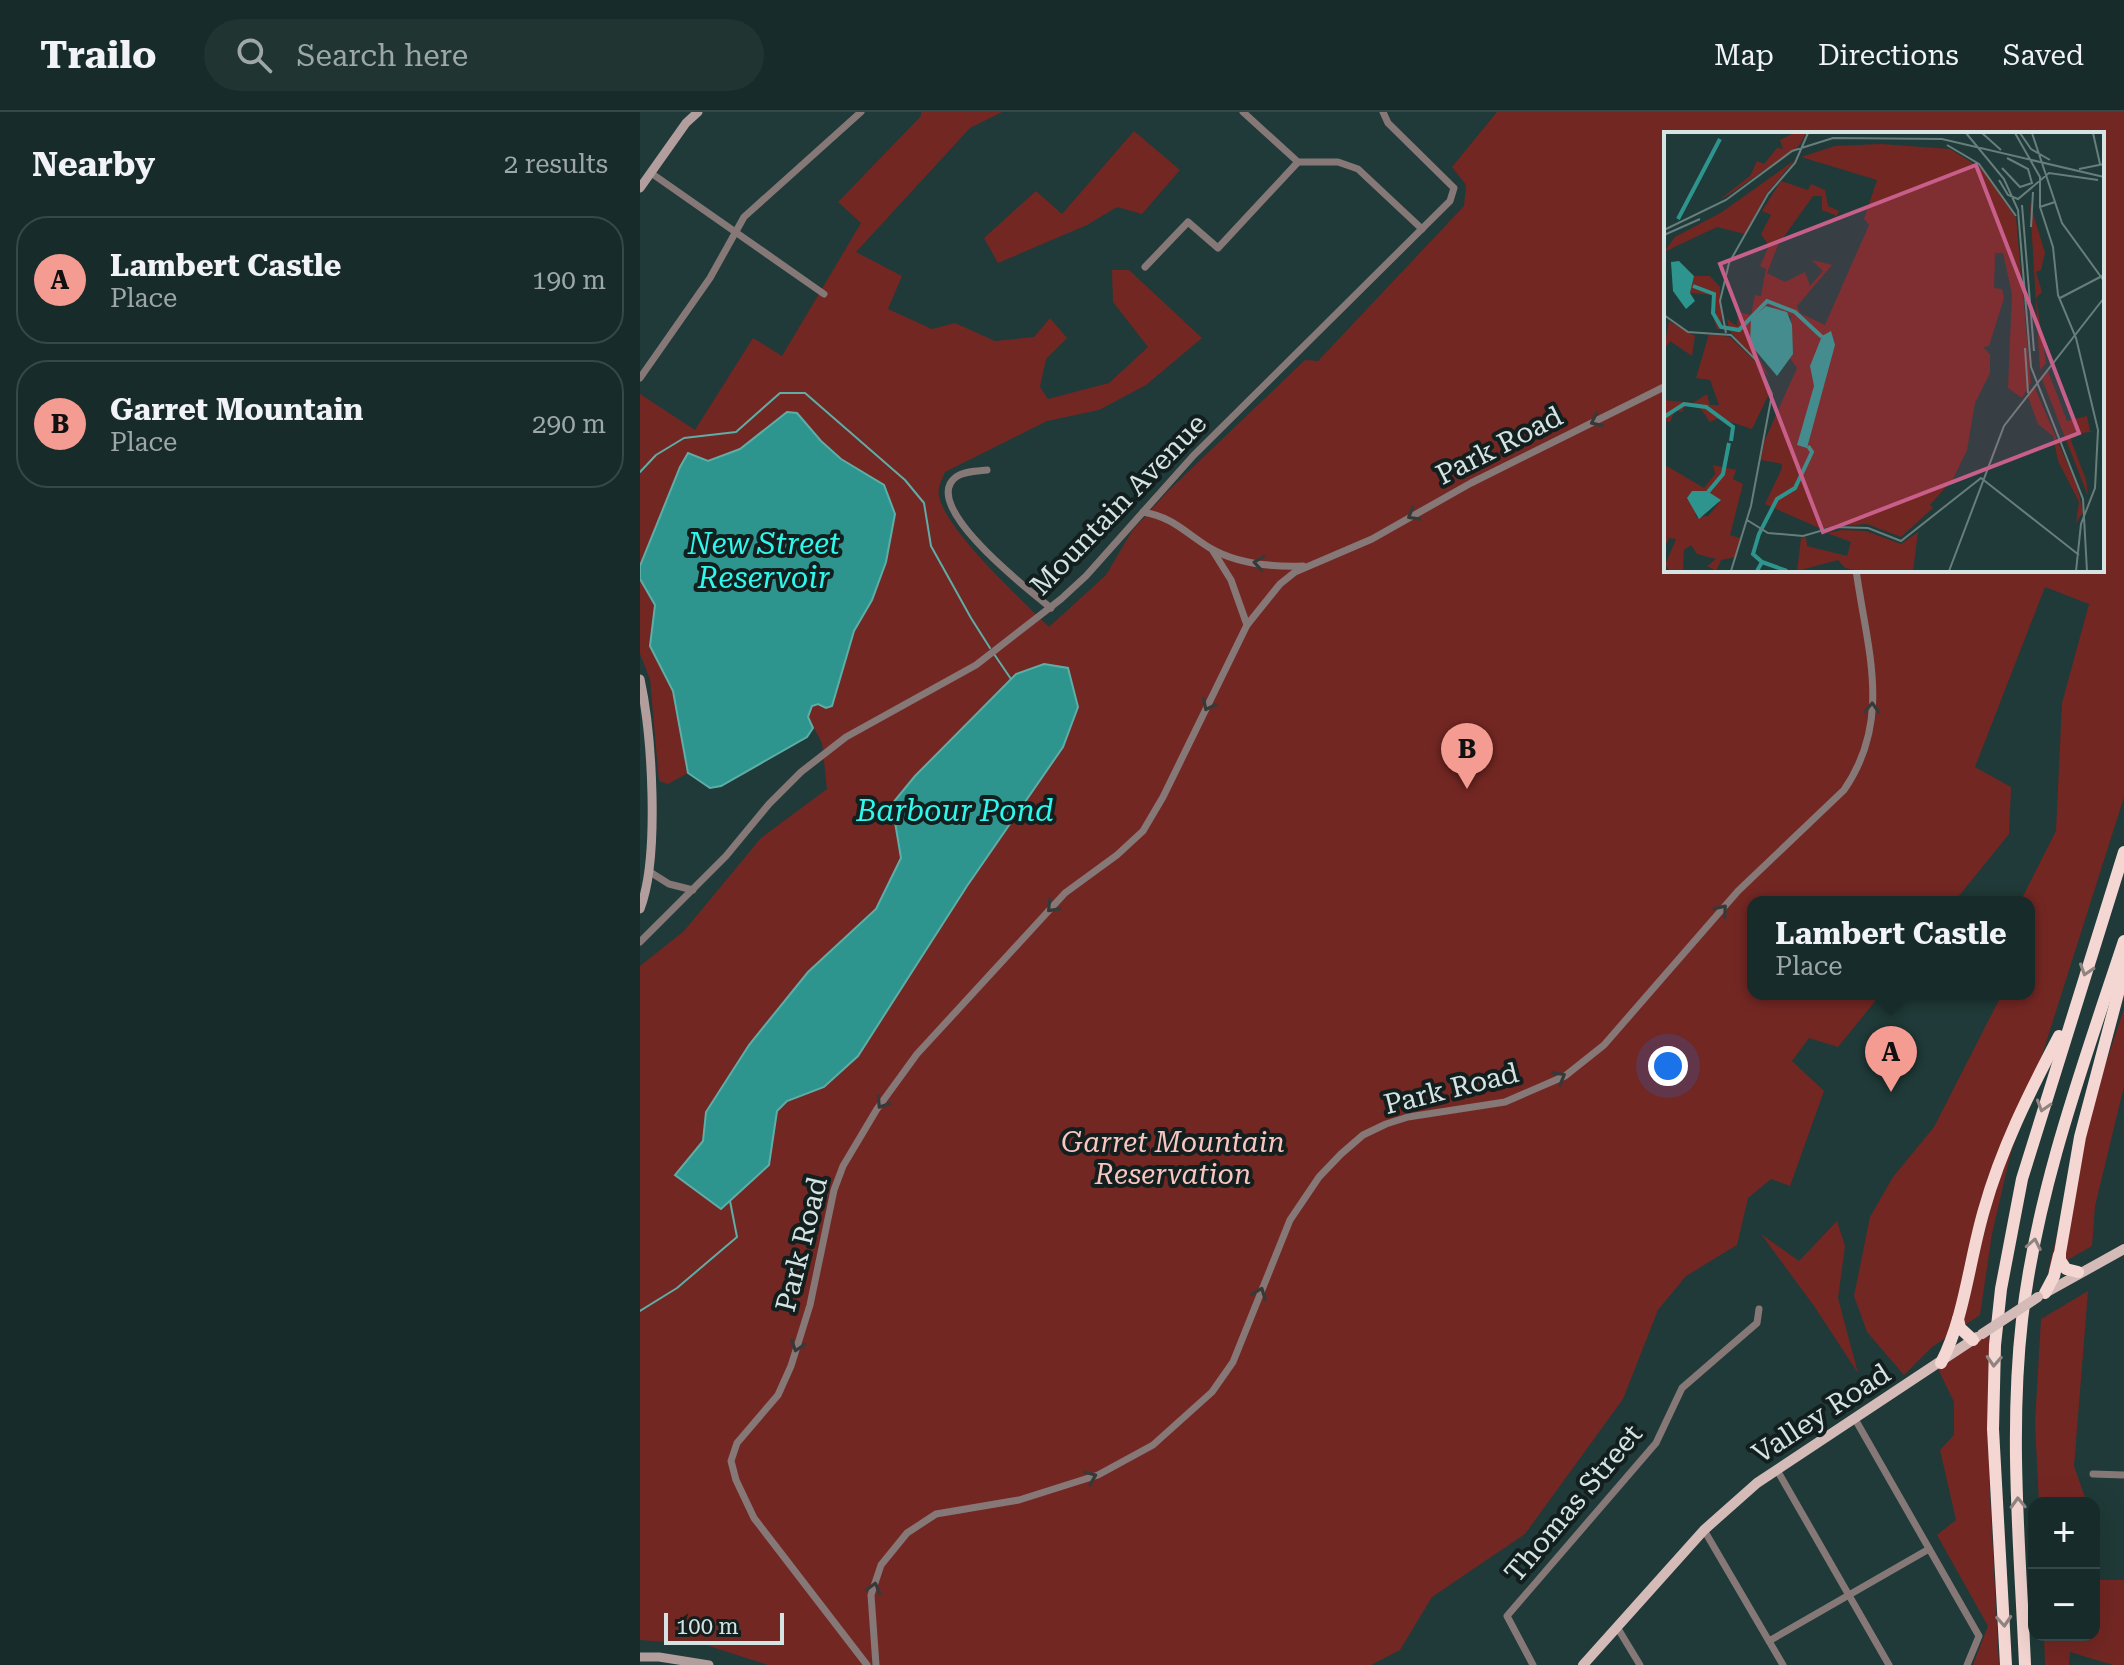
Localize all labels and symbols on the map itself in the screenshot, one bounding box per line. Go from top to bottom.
inset map [1664,132,2104,572]
street label: Park Road [1430,399,1568,491]
street label: Mountain Avenue [1023,407,1213,602]
one-way arrow [1590,411,1605,427]
one-way arrow [1407,505,1422,521]
water label: New Street Reservoir [687,526,840,595]
one-way arrow [1252,556,1266,573]
one-way arrow [1202,697,1218,712]
one-way arrow [1864,701,1881,714]
pin: B [1441,723,1493,789]
water label: Barbour Pond [855,793,1054,828]
one-way arrow [1047,898,1062,912]
one-way arrow [1712,904,1727,919]
one-way arrow [2080,962,2096,976]
pin: A [1865,1026,1917,1092]
your location [1648,1046,1688,1086]
street label: Park Road [1380,1056,1522,1121]
one-way arrow [1551,1071,1566,1087]
one-way arrow [877,1094,892,1108]
one-way arrow [2036,1099,2052,1113]
park label: Garret Mountain Reservation [1061,1126,1285,1191]
street label: Park Road [769,1173,834,1315]
one-way arrow [2024,1238,2041,1251]
one-way arrow [1250,1287,1267,1301]
one-way arrow [790,1338,806,1352]
one-way arrow [1986,1355,2003,1368]
street label: Valley Road [1746,1357,1896,1470]
street label: Thomas Street [1498,1418,1649,1589]
one-way arrow [1083,1471,1097,1487]
one-way arrow [2010,1496,2027,1509]
one-way arrow [865,1581,882,1595]
scale bar [664,1609,784,1645]
one-way arrow [1995,1615,2012,1628]

